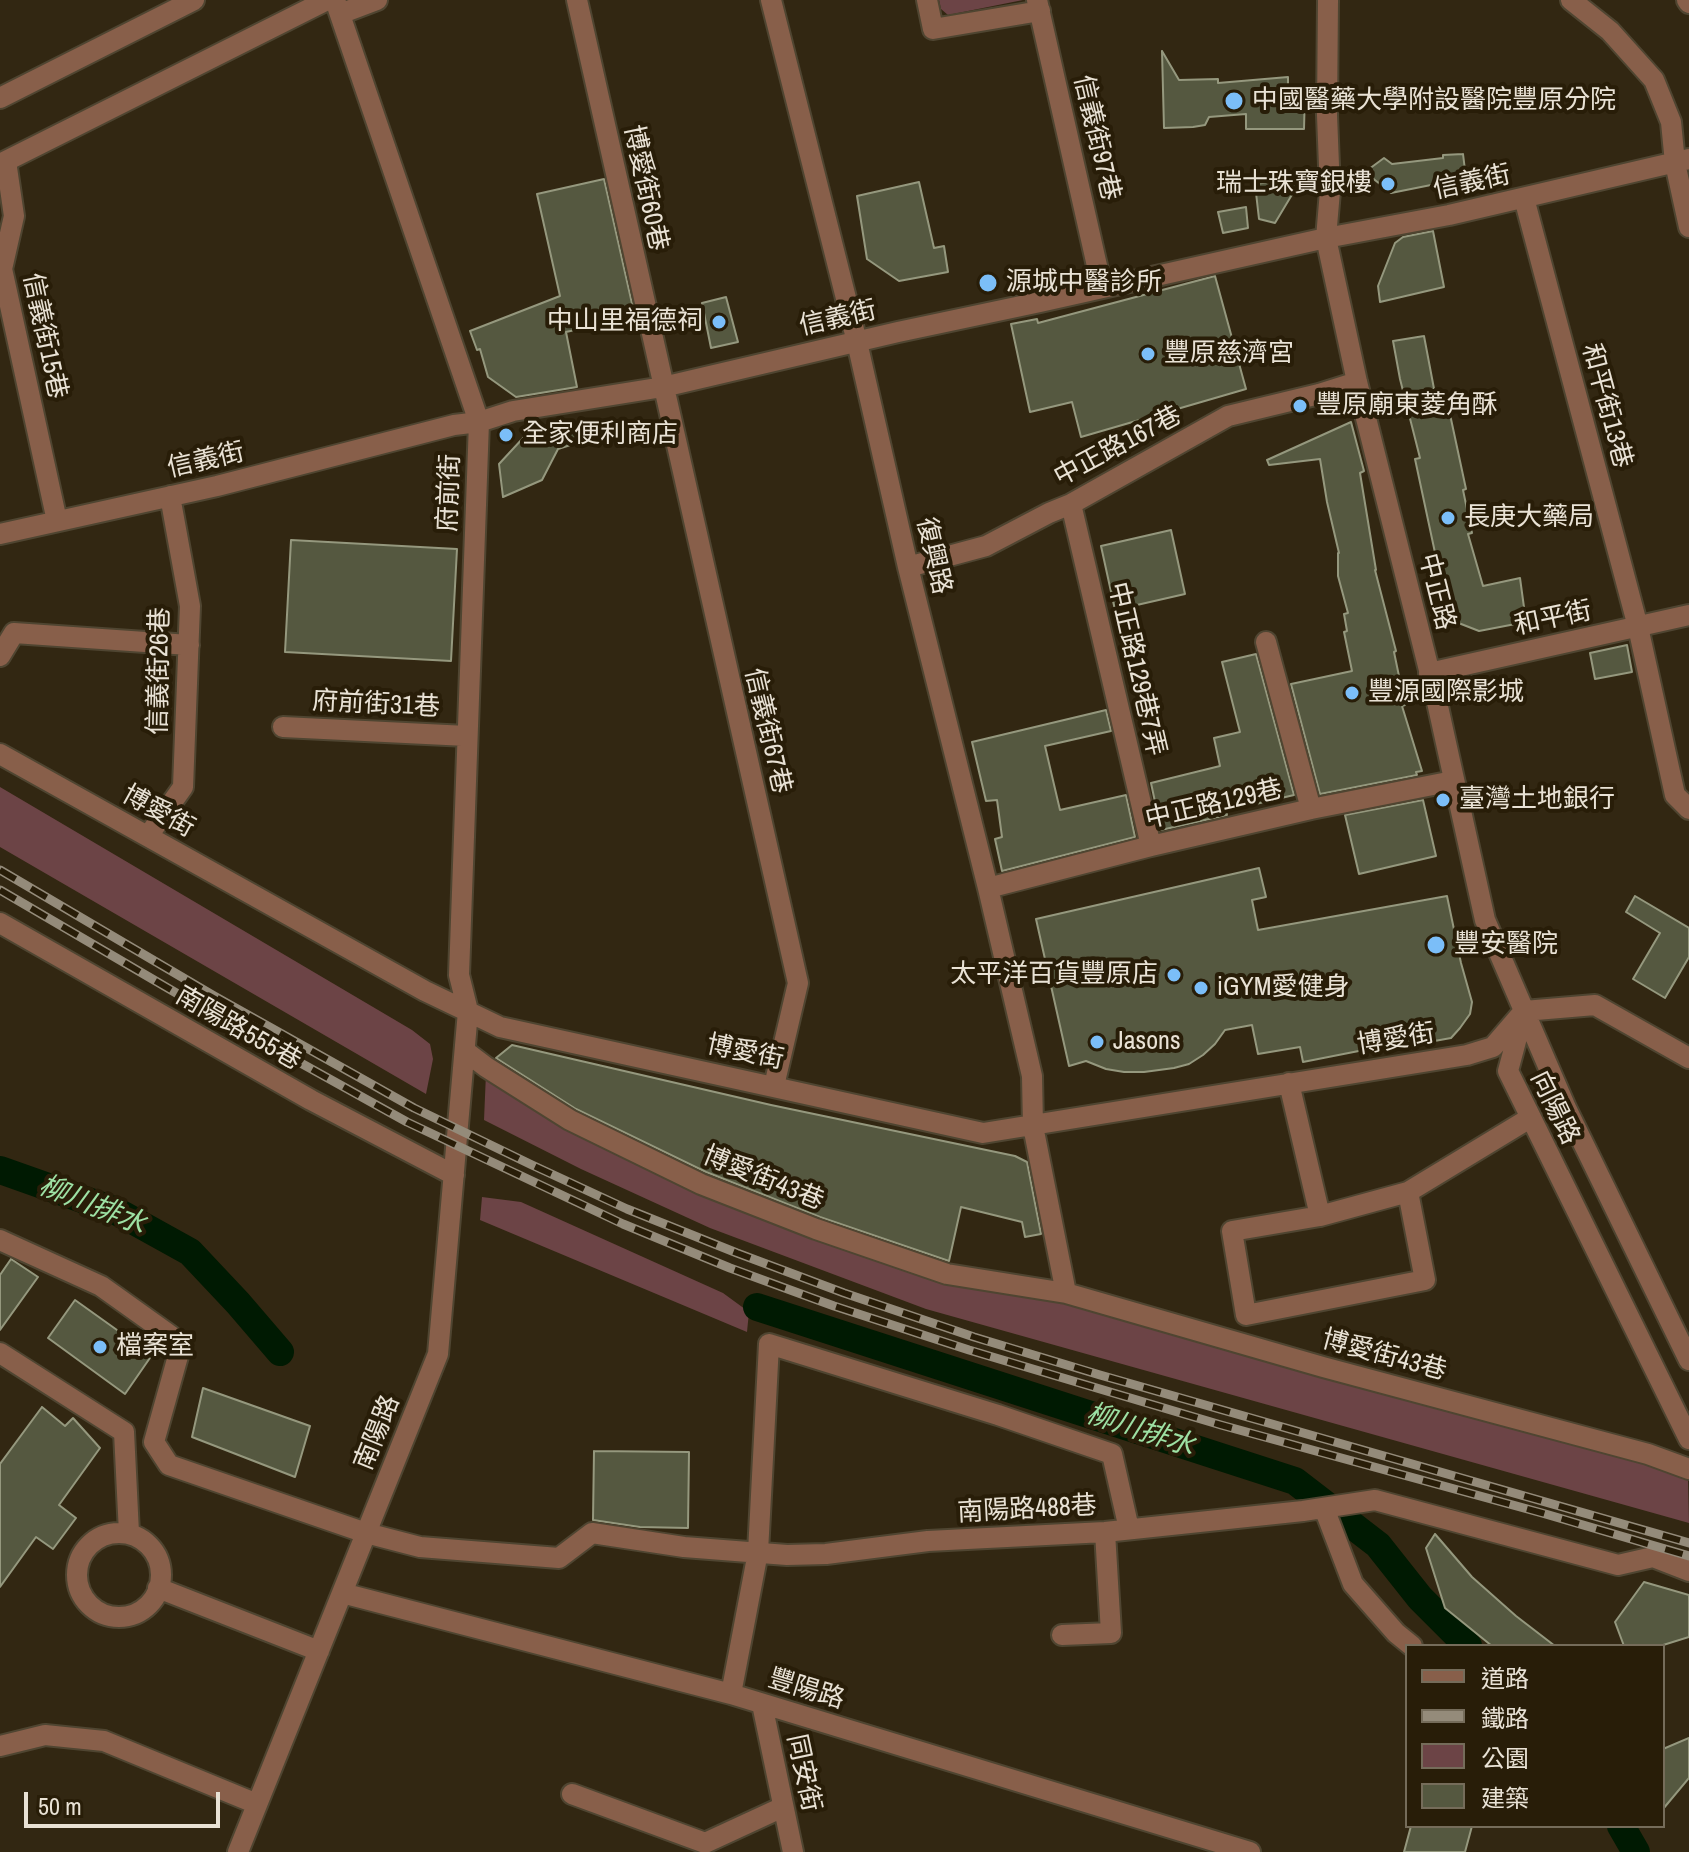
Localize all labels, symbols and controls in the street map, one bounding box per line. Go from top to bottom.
street label: 信義街97巷 [1066,72,1126,204]
place label: 中國醫藥大學附設醫院豐原分院 [1252,85,1616,117]
marker: 中國醫藥大學附設醫院豐原分院 [1223,90,1245,112]
street label: 博愛街60巷 [616,122,674,254]
street label: 信義街 [1431,160,1513,206]
place label: 瑞士珠寶銀樓 [1216,168,1372,200]
marker: 瑞士珠寶銀樓 [1379,175,1397,193]
place label: 源城中醫診所 [1006,267,1162,299]
street label: 信義街15巷 [15,270,73,402]
marker: 源城中醫診所 [977,272,999,294]
street label: 信義街 [796,295,880,343]
place label: 中山里福德祠 [547,306,703,338]
marker: 中山里福德祠 [710,313,728,331]
place label: 豐原慈濟宮 [1164,338,1294,370]
street label: 和平街13巷 [1574,340,1638,472]
marker: 豐原慈濟宮 [1139,345,1157,363]
place label: 豐原廟東菱角酥 [1316,390,1498,422]
marker: 豐原廟東菱角酥 [1291,397,1309,415]
street label: 中正路167巷 [1049,400,1187,494]
place label: 全家便利商店 [522,419,678,451]
marker: 全家便利商店 [497,426,515,444]
street label: 信義街 [164,437,248,485]
street label: 府前街 [433,453,467,533]
place label: 長庚大藥局 [1464,502,1594,534]
marker: 長庚大藥局 [1439,509,1457,527]
street label: 復興路 [909,514,957,598]
street label: 中正路 [1411,550,1461,634]
street label: 中正路129巷7弄 [1101,579,1171,759]
street label: 和平街 [1512,596,1594,642]
street label: 信義街26巷 [143,607,177,735]
street label: 信義街67巷 [737,665,797,797]
place label: 豐源國際影城 [1368,677,1524,709]
marker: 豐源國際影城 [1343,684,1361,702]
street label: 府前街31巷 [311,686,441,724]
street label: 中正路129巷 [1142,774,1286,836]
street label: 博愛街 [116,779,200,845]
place label: 臺灣土地銀行 [1459,784,1615,816]
marker: 臺灣土地銀行 [1434,791,1452,809]
place label: 豐安醫院 [1454,929,1558,961]
marker: 豐安醫院 [1425,934,1447,956]
place label: 太平洋百貨豐原店 [950,959,1158,991]
marker: 太平洋百貨豐原店 [1165,966,1183,984]
place label: iGYM愛健身 [1217,972,1349,1004]
marker: iGYM愛健身 [1192,979,1210,997]
street label: 南陽路555巷 [170,981,306,1077]
street label: 博愛街 [1355,1018,1437,1062]
place label: Jasons [1113,1026,1181,1058]
street label: 博愛街 [704,1030,786,1076]
marker: Jasons [1088,1033,1106,1051]
street label: 向陽路 [1523,1066,1585,1150]
street label: 博愛街43巷 [698,1141,828,1217]
water label: 柳川排水 [34,1169,150,1243]
street label: 博愛街43巷 [1318,1324,1450,1388]
place label: 檔案室 [116,1331,194,1363]
marker: 檔案室 [91,1338,109,1356]
street label: 南陽路 [349,1391,407,1475]
water label: 柳川排水 [1082,1398,1198,1464]
street label: 南陽路488巷 [956,1491,1098,1529]
legend [1405,1644,1665,1828]
text: 道路 [1481,1662,1529,1694]
street label: 豐陽路 [764,1664,848,1716]
text: 鐵路 [1481,1702,1529,1734]
street label: 同安街 [780,1732,826,1814]
text: 公園 [1481,1742,1529,1774]
scale bar [28,1776,224,1826]
text: 建築 [1481,1782,1529,1814]
text: 50 m [38,1790,82,1822]

